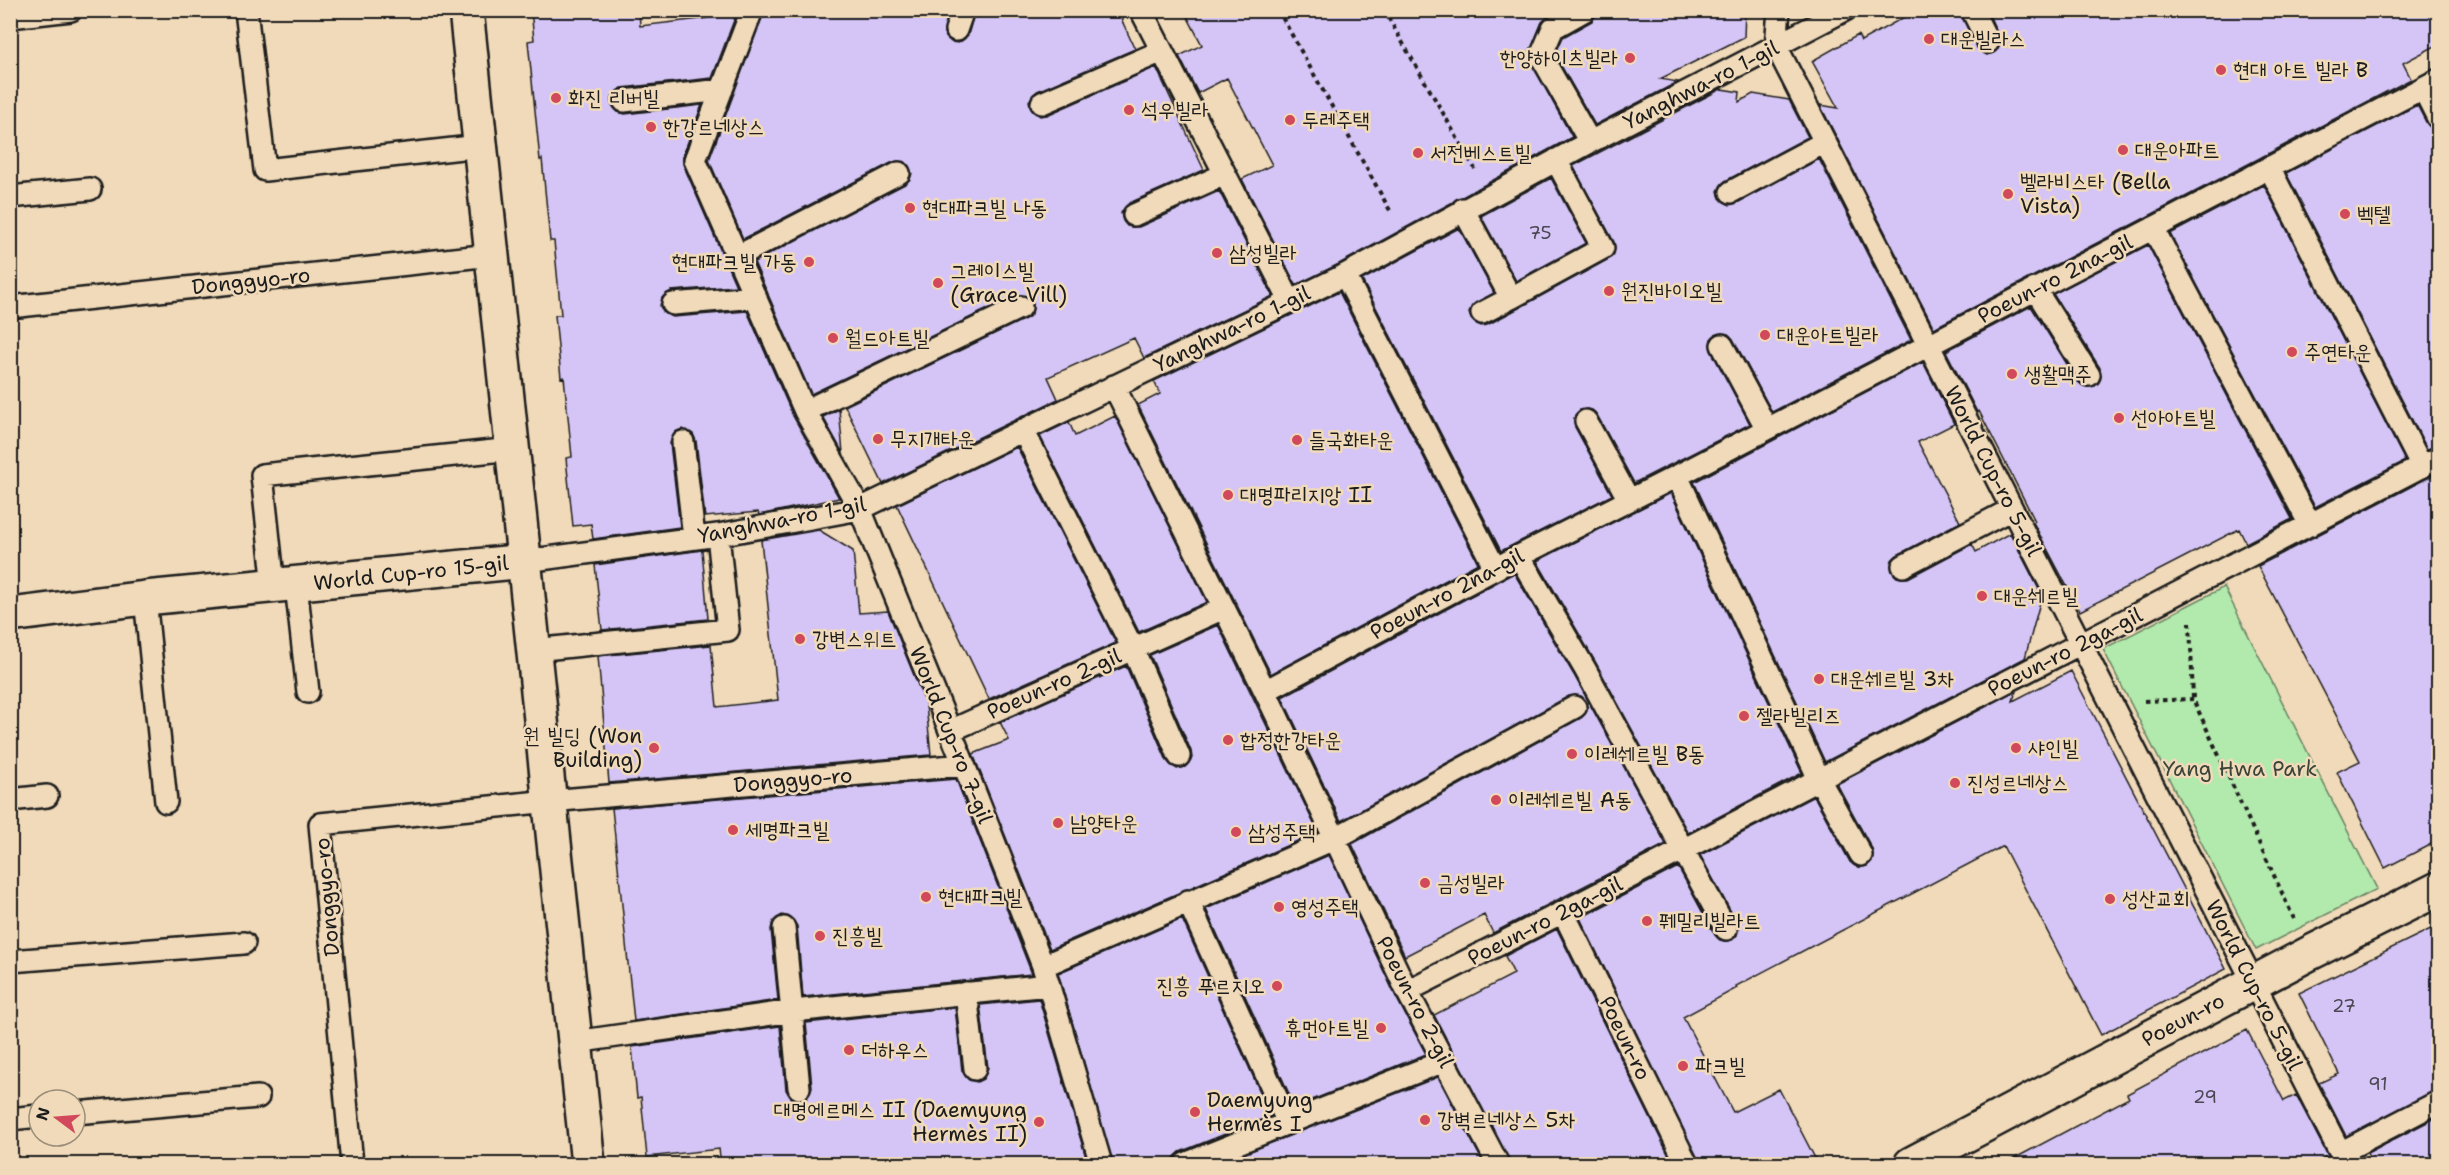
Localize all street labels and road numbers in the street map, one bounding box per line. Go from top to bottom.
street label: Yanghwa-ro 1-gil [1619,33,1784,136]
street label: Poeun-ro 2na-gil [1973,228,2138,330]
street label: Donggyo-ro [190,261,312,301]
street label: Yanghwa-ro 1-gil [1149,279,1316,379]
street label: World Cup-ro 5-gil [1938,381,2048,562]
street label: Yanghwa-ro 1-gil [695,490,869,550]
street label: Poeun-ro 2na-gil [1365,541,1529,646]
street label: World Cup-ro 15-gil [312,549,511,597]
street label: Poeun-ro 2ga-gil [1983,601,2148,703]
street label: World Cup-ro 7-gil [903,642,1000,828]
street label: Poeun-ro 2-gil [982,642,1126,726]
street label: Donggyo-ro [732,761,854,799]
street label: Donggyo-ro [308,836,346,958]
street label: Poeun-ro 2ga-gil [1463,870,1628,972]
street label: World Cup-ro 5-gil [2199,895,2309,1076]
street label: Poeun-ro 2-gil [1370,931,1461,1073]
street label: Poeun-ro [2137,986,2229,1054]
street label: Poeun-ro [1593,991,1657,1085]

